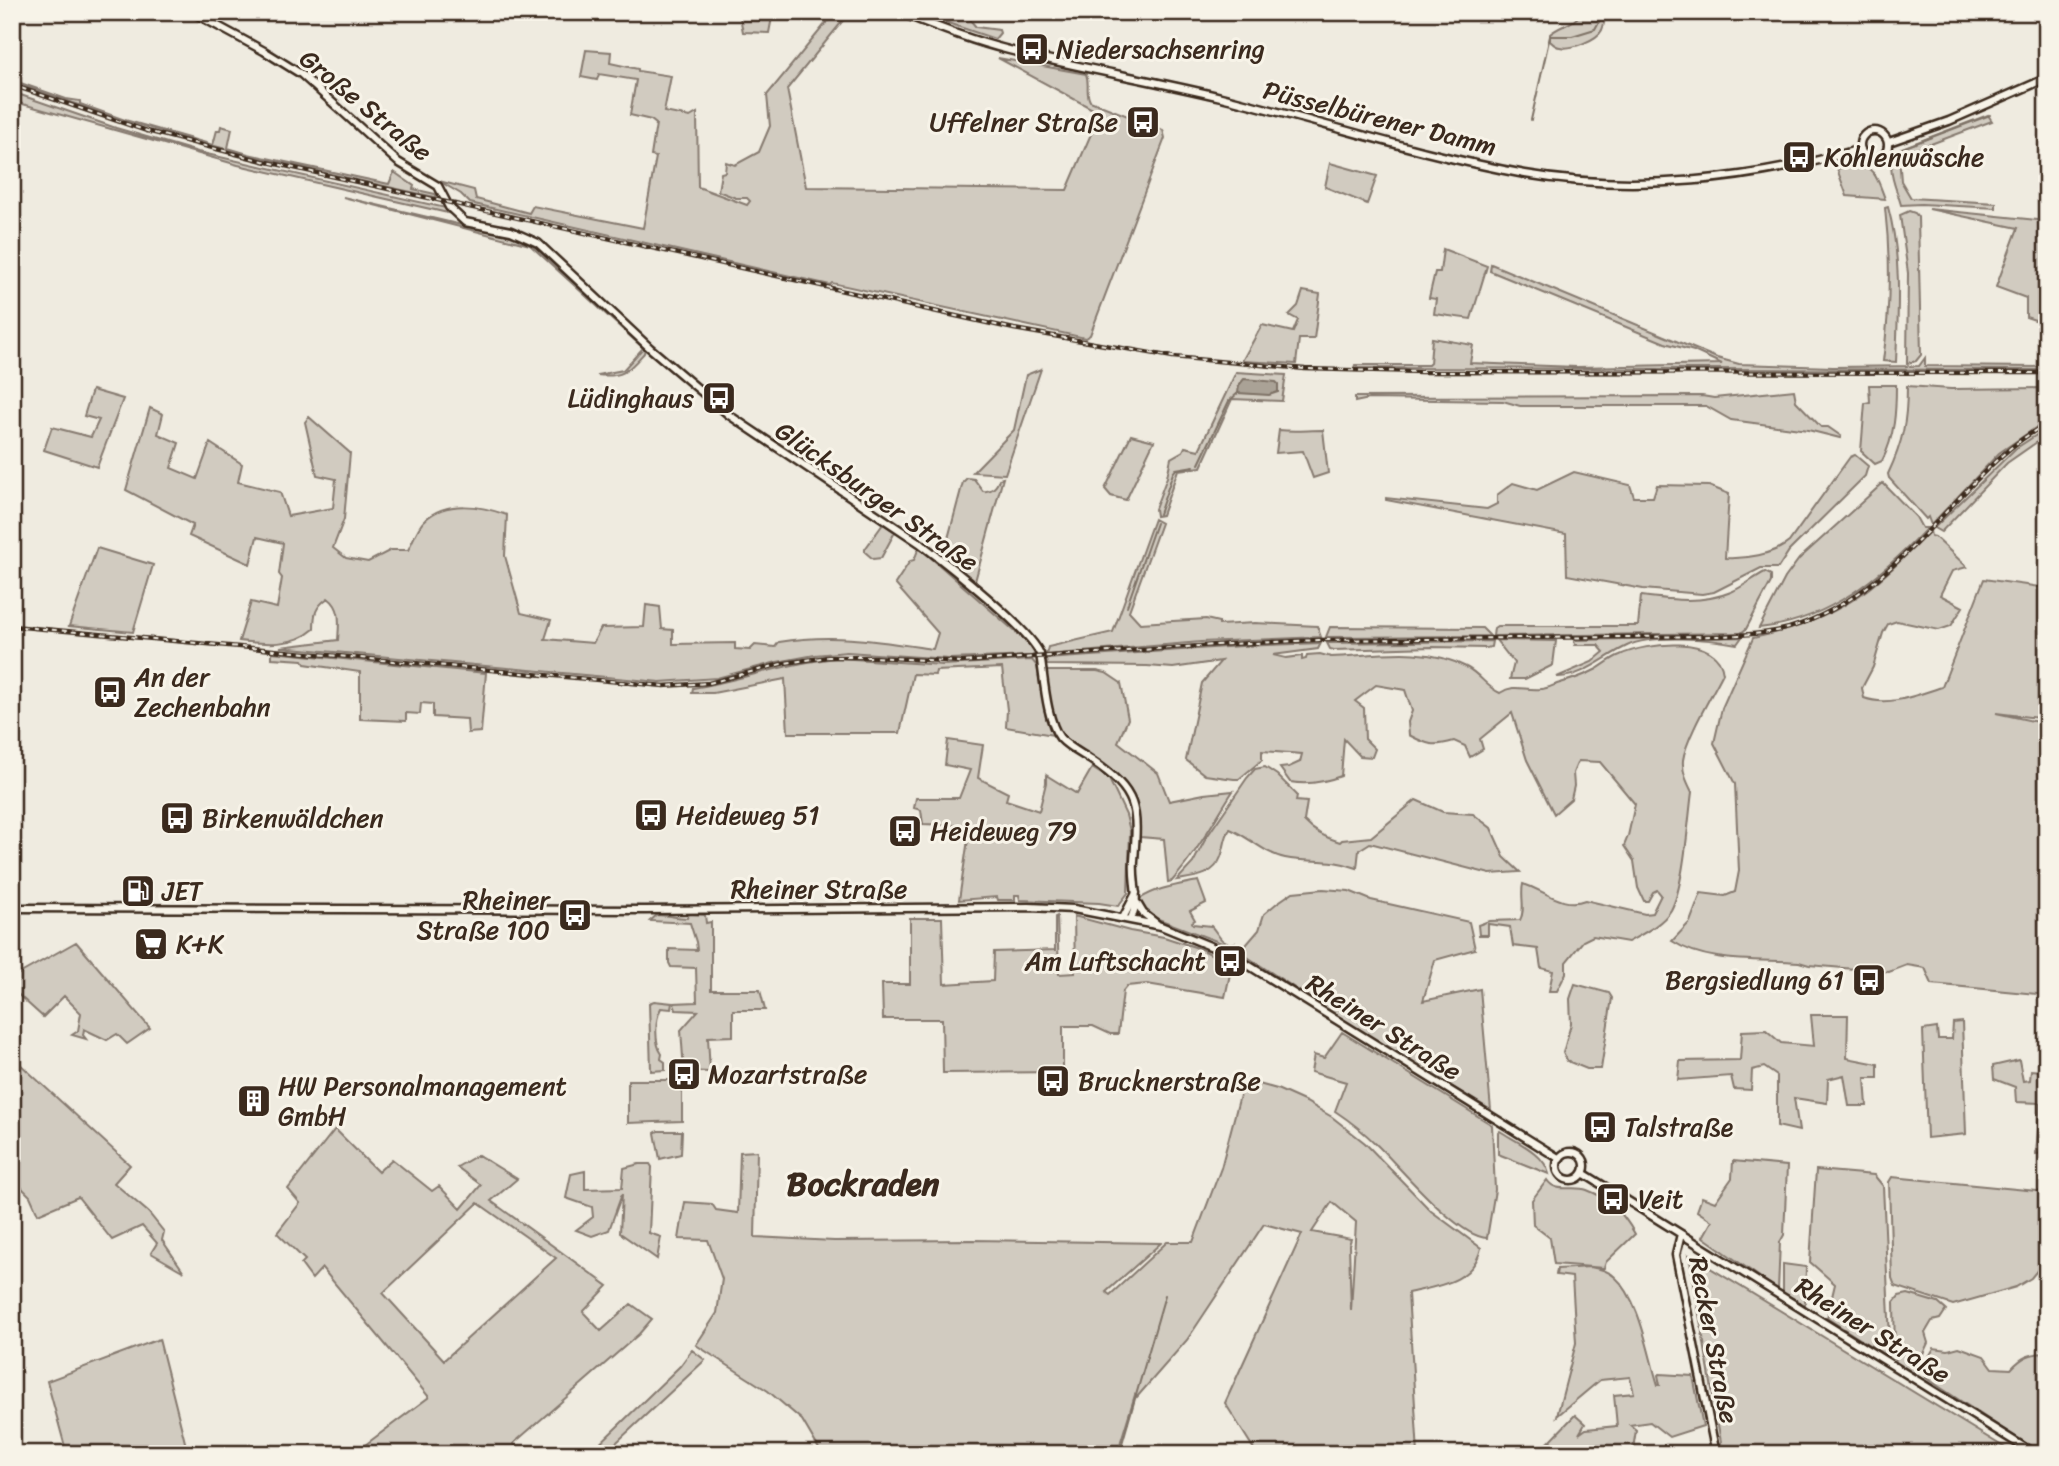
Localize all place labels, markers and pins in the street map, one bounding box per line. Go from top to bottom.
place label: Niedersachsenring [1056,26,1265,72]
bus stop icon: Niedersachsenring [1013,30,1051,68]
place label: Uffelner Straße [929,99,1118,145]
bus stop icon: Uffelner Straße [1124,103,1162,141]
place label: Kohlenwäsche [1824,134,1984,180]
bus stop icon: Kohlenwäsche [1780,138,1818,176]
place label: Lüdinghaus [567,375,694,421]
bus stop icon: Lüdinghaus [700,379,738,417]
place label: An der Zechenbahn [133,654,271,730]
bus stop icon: An der Zechenbahn [91,673,129,711]
place label: Heideweg 51 [676,792,819,838]
place label: Birkenwäldchen [202,795,384,841]
bus stop icon: Heideweg 51 [632,796,670,834]
bus stop icon: Birkenwäldchen [158,799,196,837]
place label: Heideweg 79 [930,808,1077,854]
bus stop icon: Heideweg 79 [886,812,924,850]
place label: JET [161,868,205,914]
fuel station icon: JET [119,872,157,910]
place label: Rheiner Straße 100 [417,877,551,953]
bus stop icon: Rheiner Straße 100 [556,896,594,934]
place label: K+K [176,921,225,967]
supermarket icon: K+K [132,925,170,963]
place label: Am Luftschacht [1024,938,1206,984]
bus stop icon: Am Luftschacht [1211,942,1249,980]
place label: Bergsiedlung 61 [1665,957,1844,1003]
bus stop icon: Bergsiedlung 61 [1850,961,1888,999]
place label: Mozartstraße [708,1051,867,1097]
bus stop icon: Mozartstraße [665,1055,703,1093]
place label: Brucknerstraße [1078,1058,1261,1104]
bus stop icon: Brucknerstraße [1034,1062,1072,1100]
place label: HW Personalmanagement GmbH [278,1063,567,1139]
building icon: HW Personalmanagement GmbH [235,1082,273,1120]
place label: Talstraße [1624,1104,1734,1150]
bus stop icon: Talstraße [1581,1108,1619,1146]
place label: Veit [1638,1176,1683,1222]
bus stop icon: Veit [1594,1180,1632,1218]

